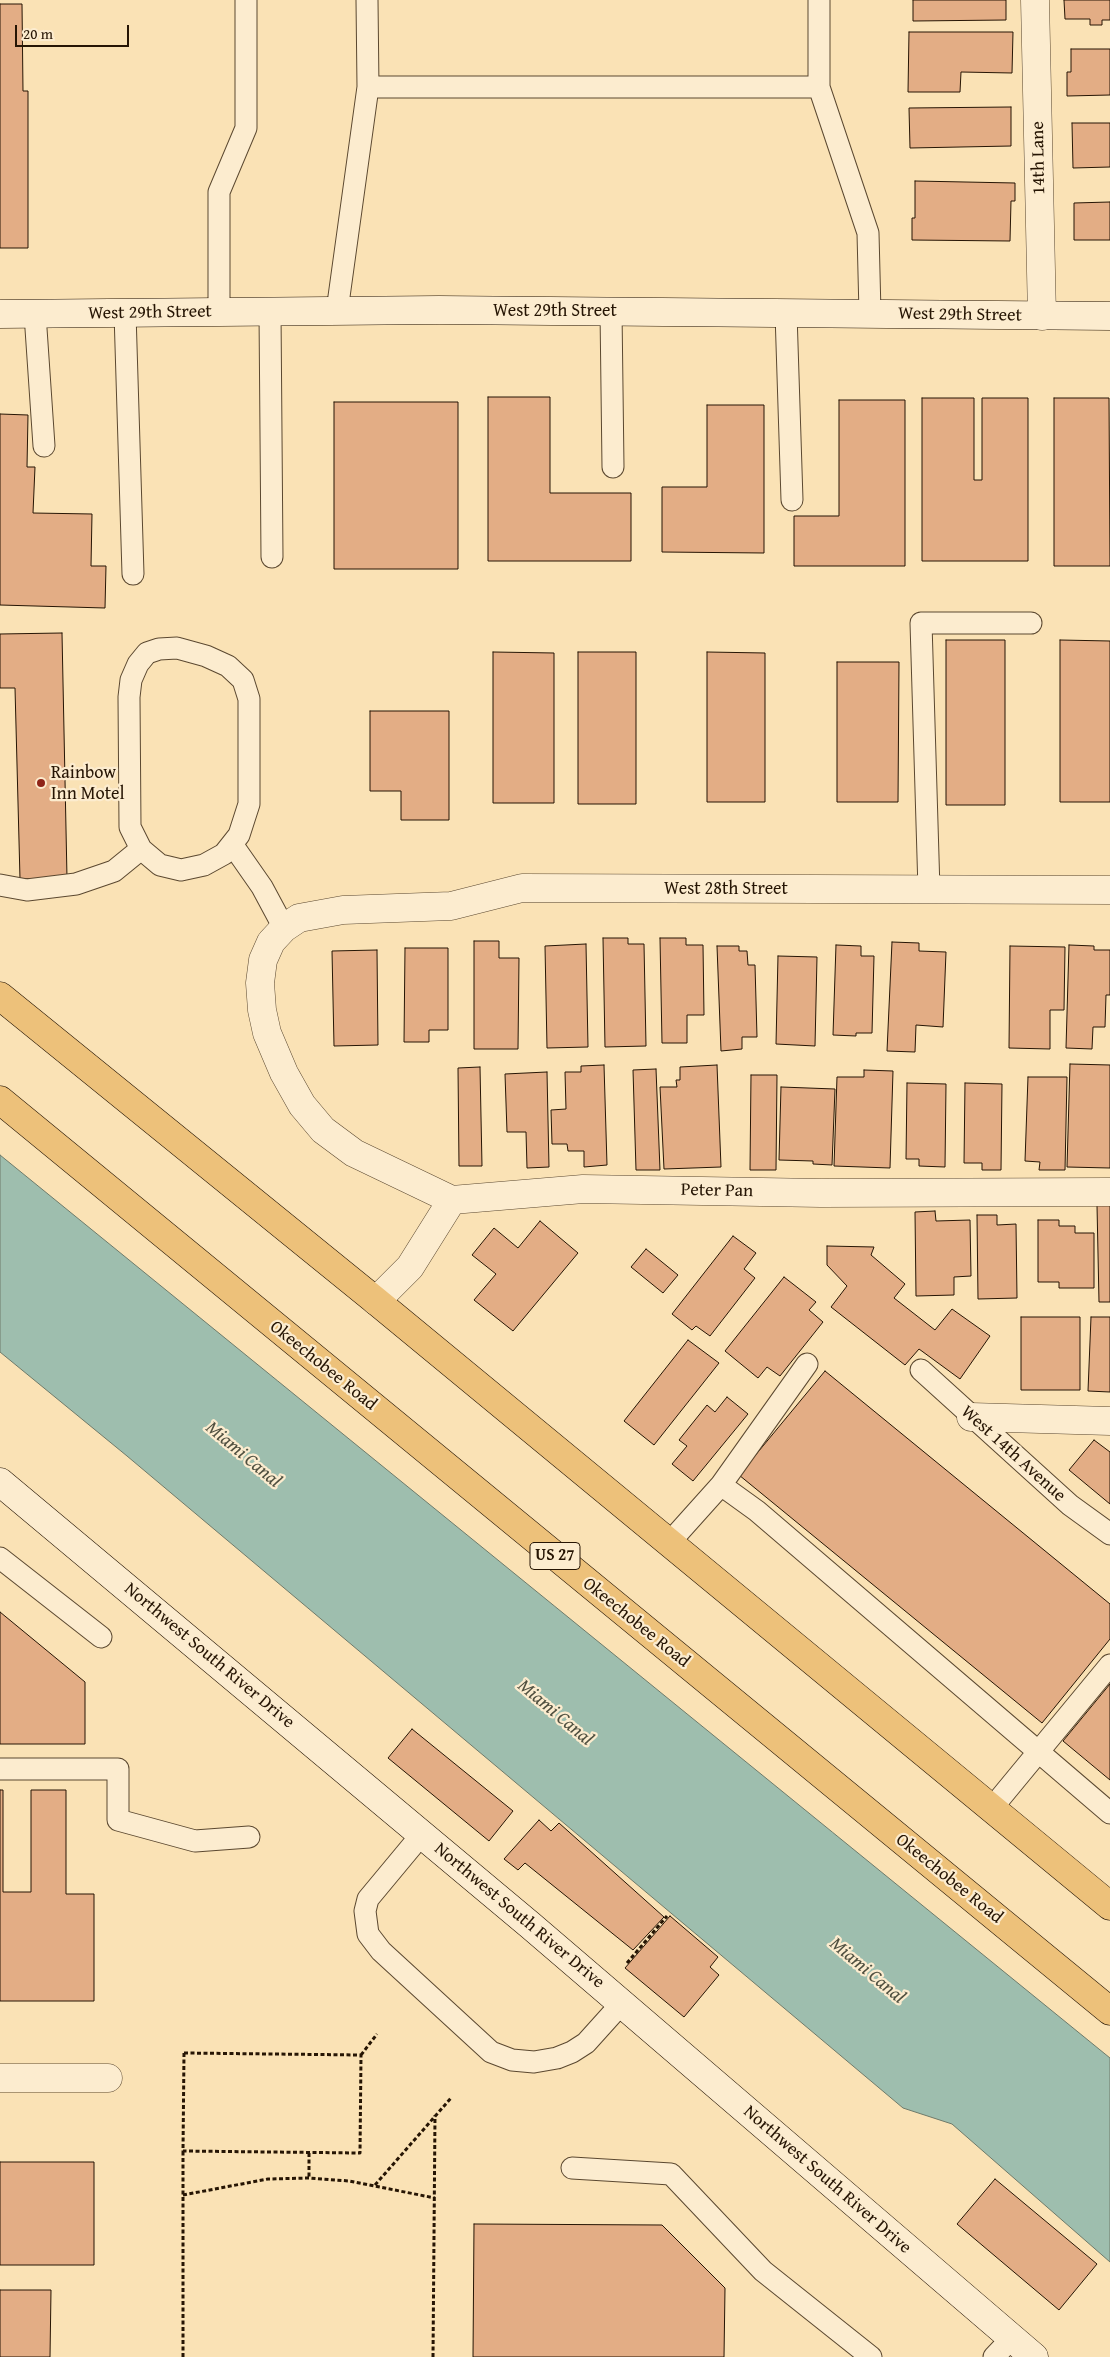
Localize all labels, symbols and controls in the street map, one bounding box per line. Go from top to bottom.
scale bar [18,15,131,47]
text: 20 m [23,23,53,44]
street label: 14th Lane [1028,121,1050,195]
street label: West 29th Street [493,300,617,322]
street label: West 29th Street [88,301,212,325]
street label: West 29th Street [898,303,1022,327]
place label: Rainbow Inn Motel [51,762,125,804]
marker: Rainbow Inn Motel [35,777,47,789]
street label: West 28th Street [664,878,788,900]
street label: Peter Pan [681,1180,753,1202]
street label: Okeechobee Road [265,1316,381,1416]
street label: West 14th Avenue [956,1401,1070,1507]
water label: Miami Canal [201,1417,285,1493]
road number: US 27 [530,1542,580,1570]
street label: Okeechobee Road [578,1573,694,1673]
street label: Northwest South River Drive [120,1578,298,1734]
water label: Miami Canal [513,1675,597,1751]
street label: Okeechobee Road [891,1829,1007,1929]
street label: Northwest South River Drive [430,1838,608,1994]
water label: Miami Canal [825,1933,909,2009]
street label: Northwest South River Drive [739,2101,915,2259]

